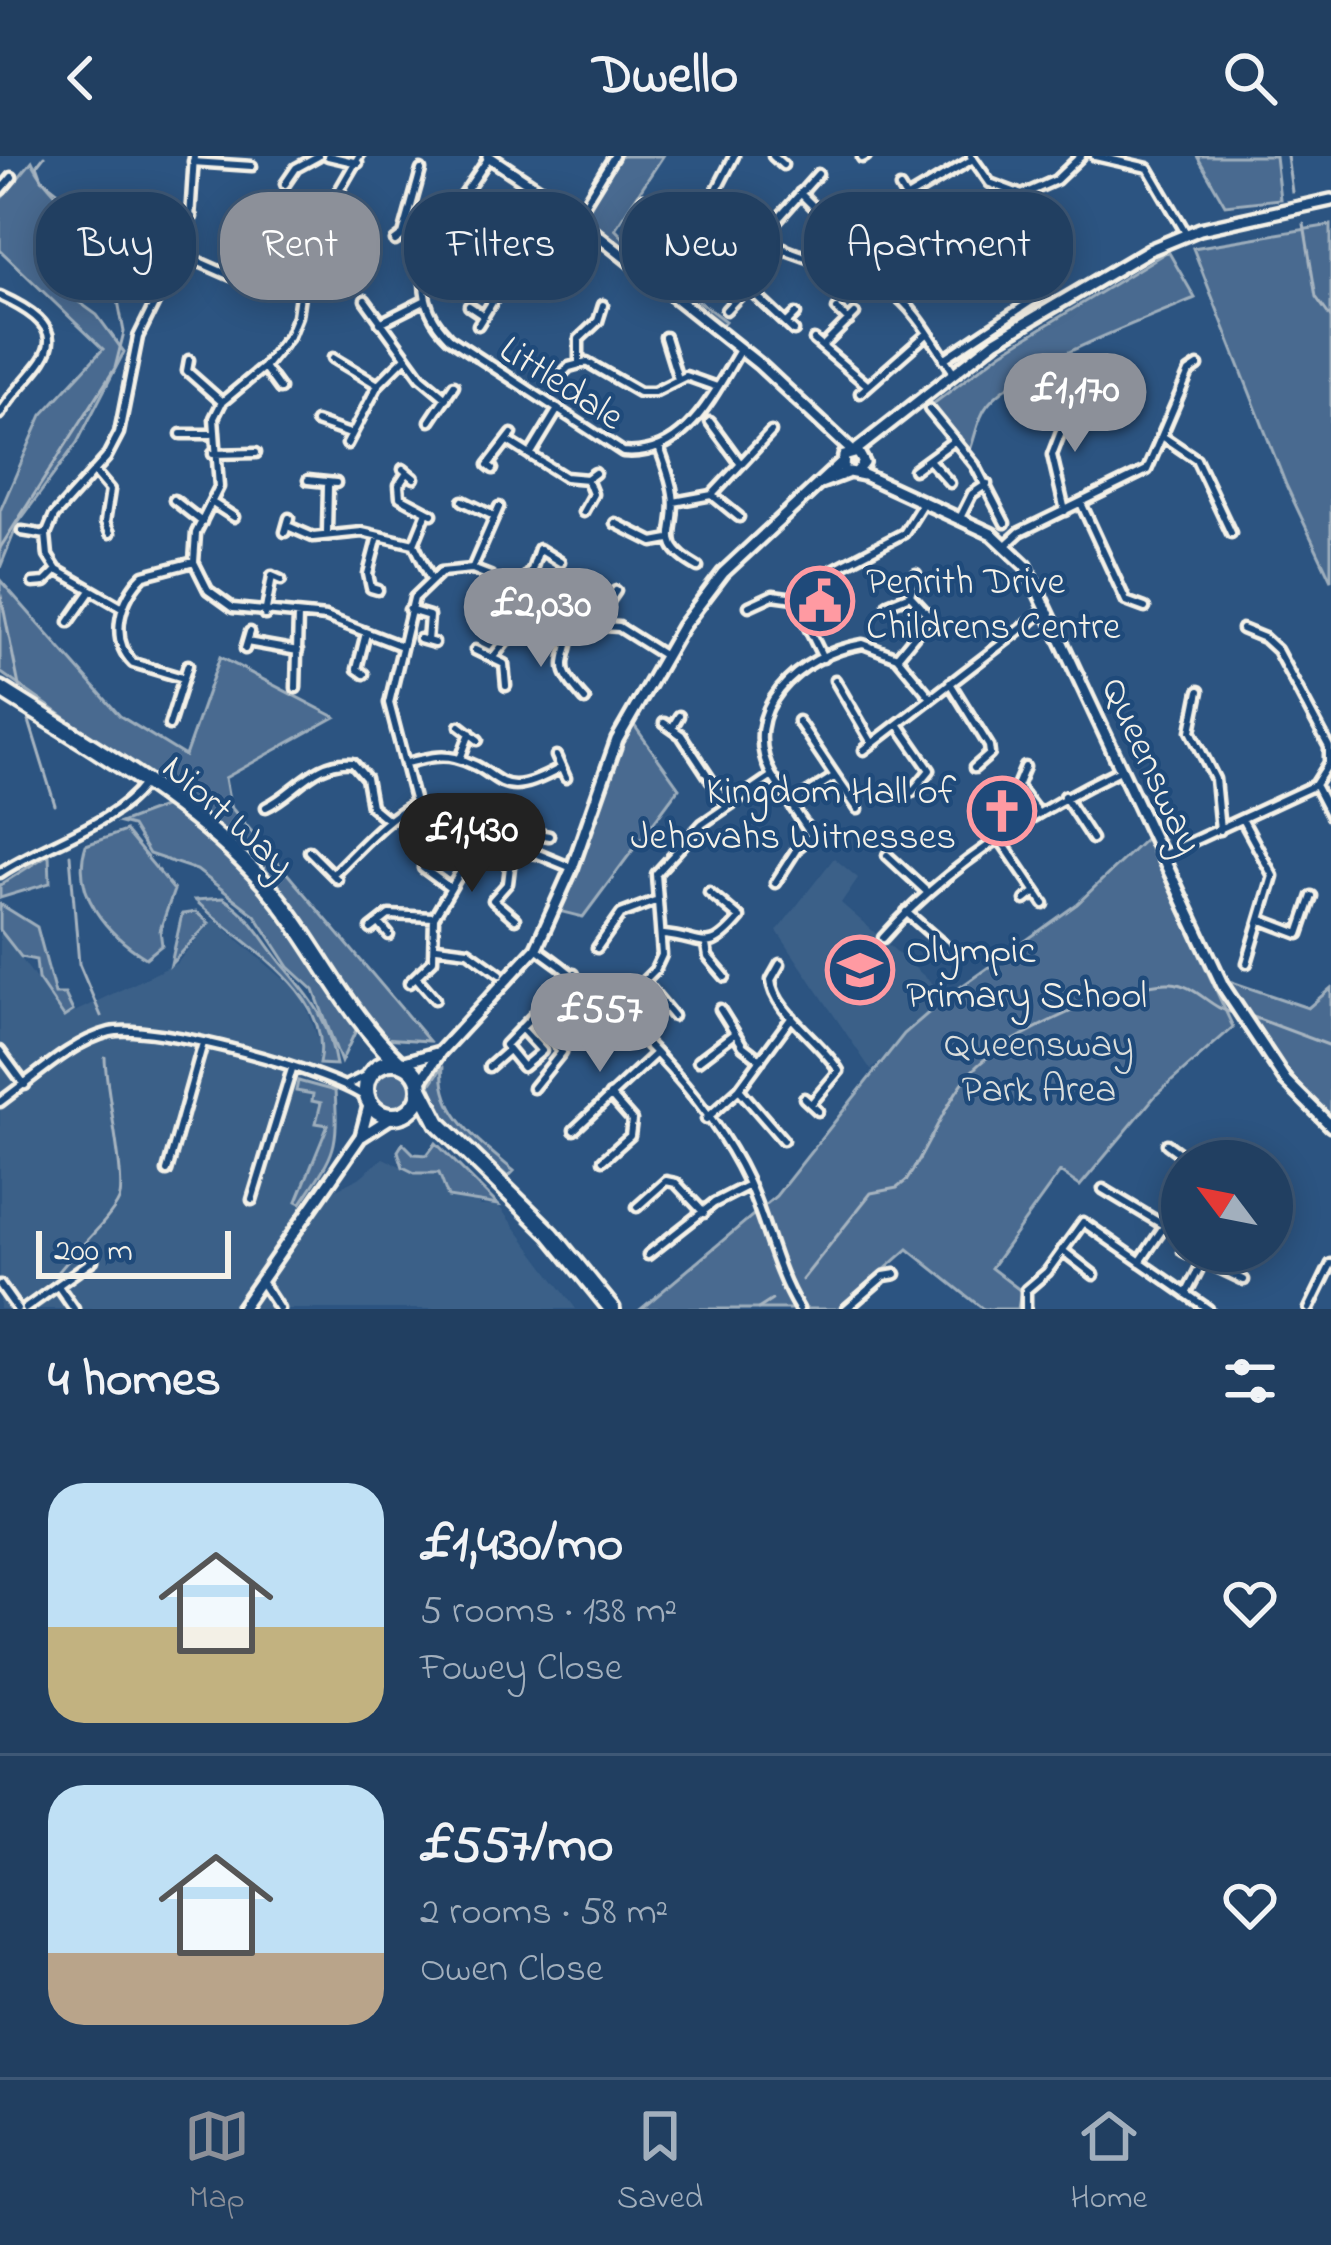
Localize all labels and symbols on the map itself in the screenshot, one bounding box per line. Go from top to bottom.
street label: Littledale [487,323,635,447]
pin: £1,170 [977,353,1173,455]
place label: Penrith Drive Childrens Centre [866,555,1121,657]
public building icon: Penrith Drive Childrens Centre [785,566,855,636]
pin: £2,030 [443,568,639,670]
street label: Queensway [1084,669,1216,865]
street label: Niort Way [148,742,306,893]
place label: Kingdom Hall of Jehovahs Witnesses [630,765,957,867]
church icon: Kingdom Hall of Jehovahs Witnesses [967,776,1037,846]
pin: £1,430 [374,793,570,895]
place label: Olympic Primary School [906,924,1147,1026]
school or university icon: Olympic Primary School [825,935,895,1005]
pin: £557 [529,973,671,1075]
park label: Queensway Park Area [944,1018,1134,1120]
north arrow [1161,1140,1293,1272]
scale bar [36,1225,231,1278]

